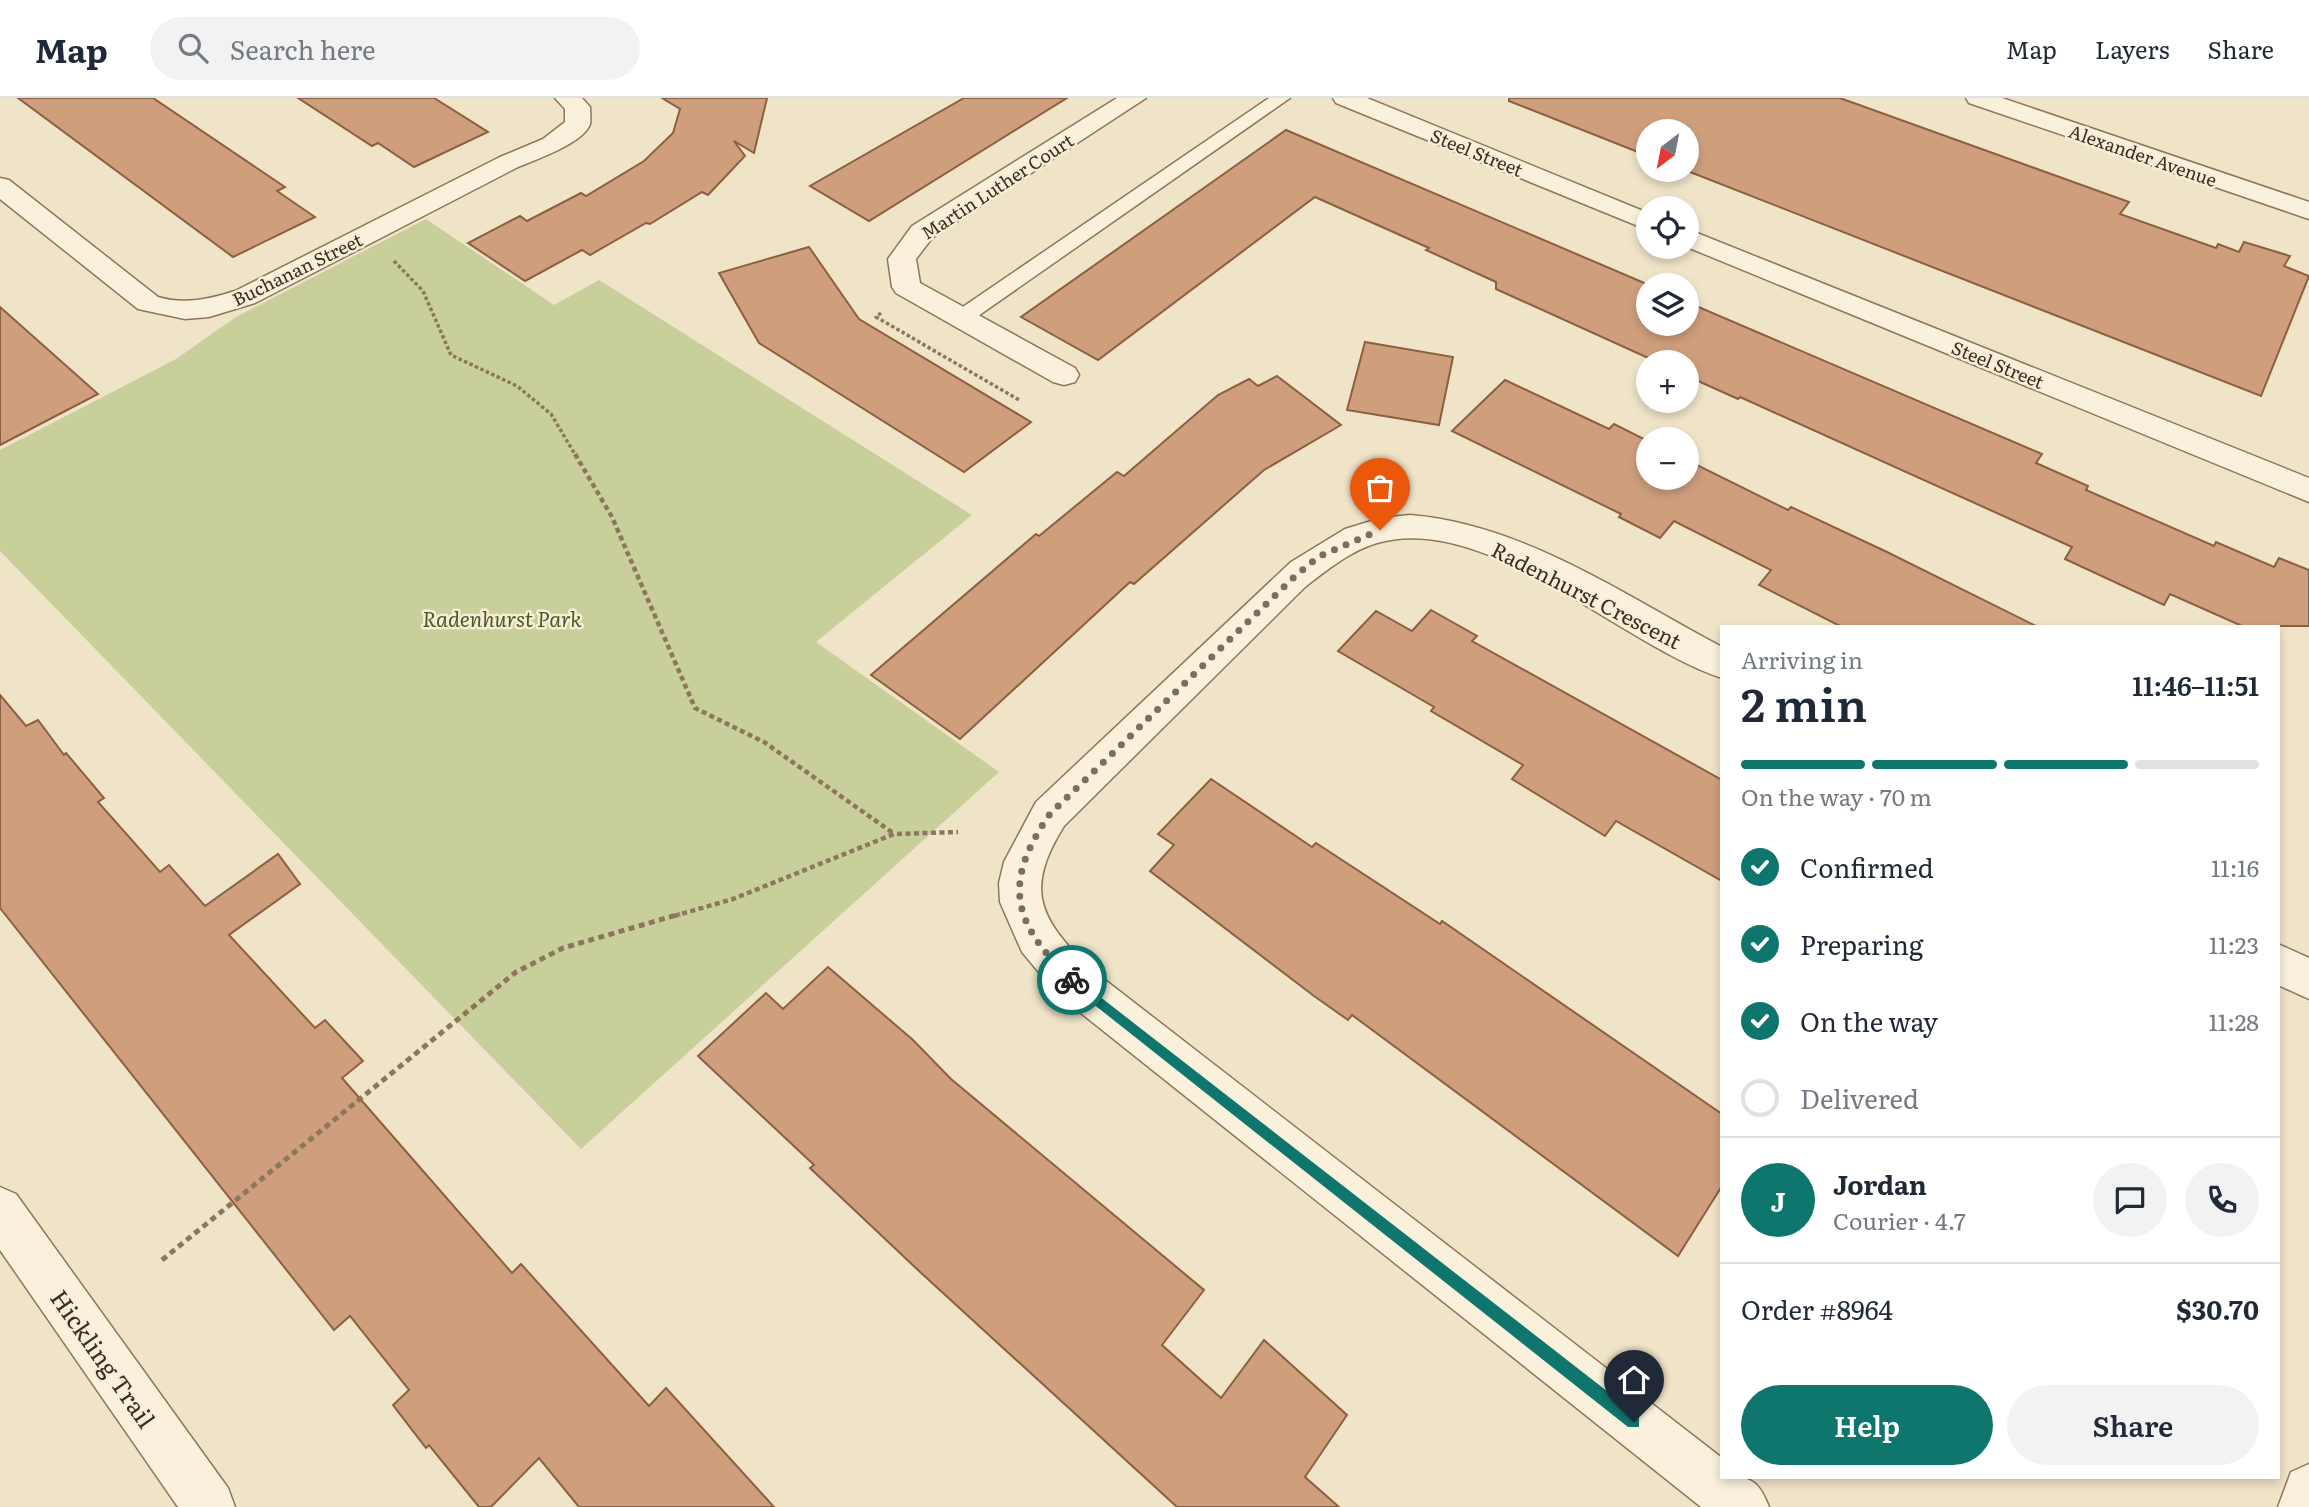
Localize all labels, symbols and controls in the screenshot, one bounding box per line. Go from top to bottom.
search box [150,17,640,80]
text: Map [35,24,108,73]
icon: search [174,29,212,67]
text: Search here [230,29,376,68]
text: Map [2006,31,2057,66]
text: Layers [2095,31,2169,66]
text: Share [2207,31,2274,66]
street label: Alexander Avenue [2065,117,2221,193]
north arrow [1636,119,1699,182]
map controls [1636,119,1699,490]
street label: Steel Street [1427,121,1528,183]
street label: Martin Luther Court [915,126,1079,246]
button: locate [1636,196,1699,259]
street label: Buchanan Street [227,225,367,312]
button: layers [1636,273,1699,336]
street label: Steel Street [1948,333,2049,395]
button: + [1636,350,1699,413]
button: − [1636,427,1699,490]
pin [1350,458,1410,530]
icon: bag [1361,469,1399,507]
street label: Radenhurst Crescent [1487,533,1688,656]
park label: Radenhurst Park [422,602,582,633]
text: Arriving in [1741,642,1863,676]
text: 11:46–11:51 [2132,665,2259,704]
text: 2 min [1741,668,1867,736]
text: On the way · 70 m [1741,779,1932,813]
text: Confirmed [1800,847,1934,886]
icon: check [1741,848,1779,886]
text: 11:16 [2211,850,2259,884]
text: Preparing [1800,924,1923,963]
icon: check [1741,925,1779,963]
text: 11:23 [2209,927,2259,961]
courier [1037,945,1107,1015]
icon: bike [1053,961,1091,999]
text: On the way [1800,1001,1938,1040]
icon: check [1741,1002,1779,1040]
text: 11:28 [2209,1004,2259,1038]
text: Delivered [1800,1078,1919,1117]
button: chat [2093,1163,2167,1237]
button: phone [2185,1163,2259,1237]
text: Jordan [1833,1164,1927,1203]
text: J [1771,1181,1785,1220]
text: Courier · 4.7 [1833,1203,1966,1237]
street label: Hickling Trail [43,1282,165,1434]
text: Order #8964 [1741,1289,1893,1328]
text: $30.70 [2176,1289,2259,1328]
pin [1604,1350,1664,1422]
icon: home [1615,1361,1653,1399]
button: Help [1741,1385,1993,1465]
button: Share [2007,1385,2259,1465]

